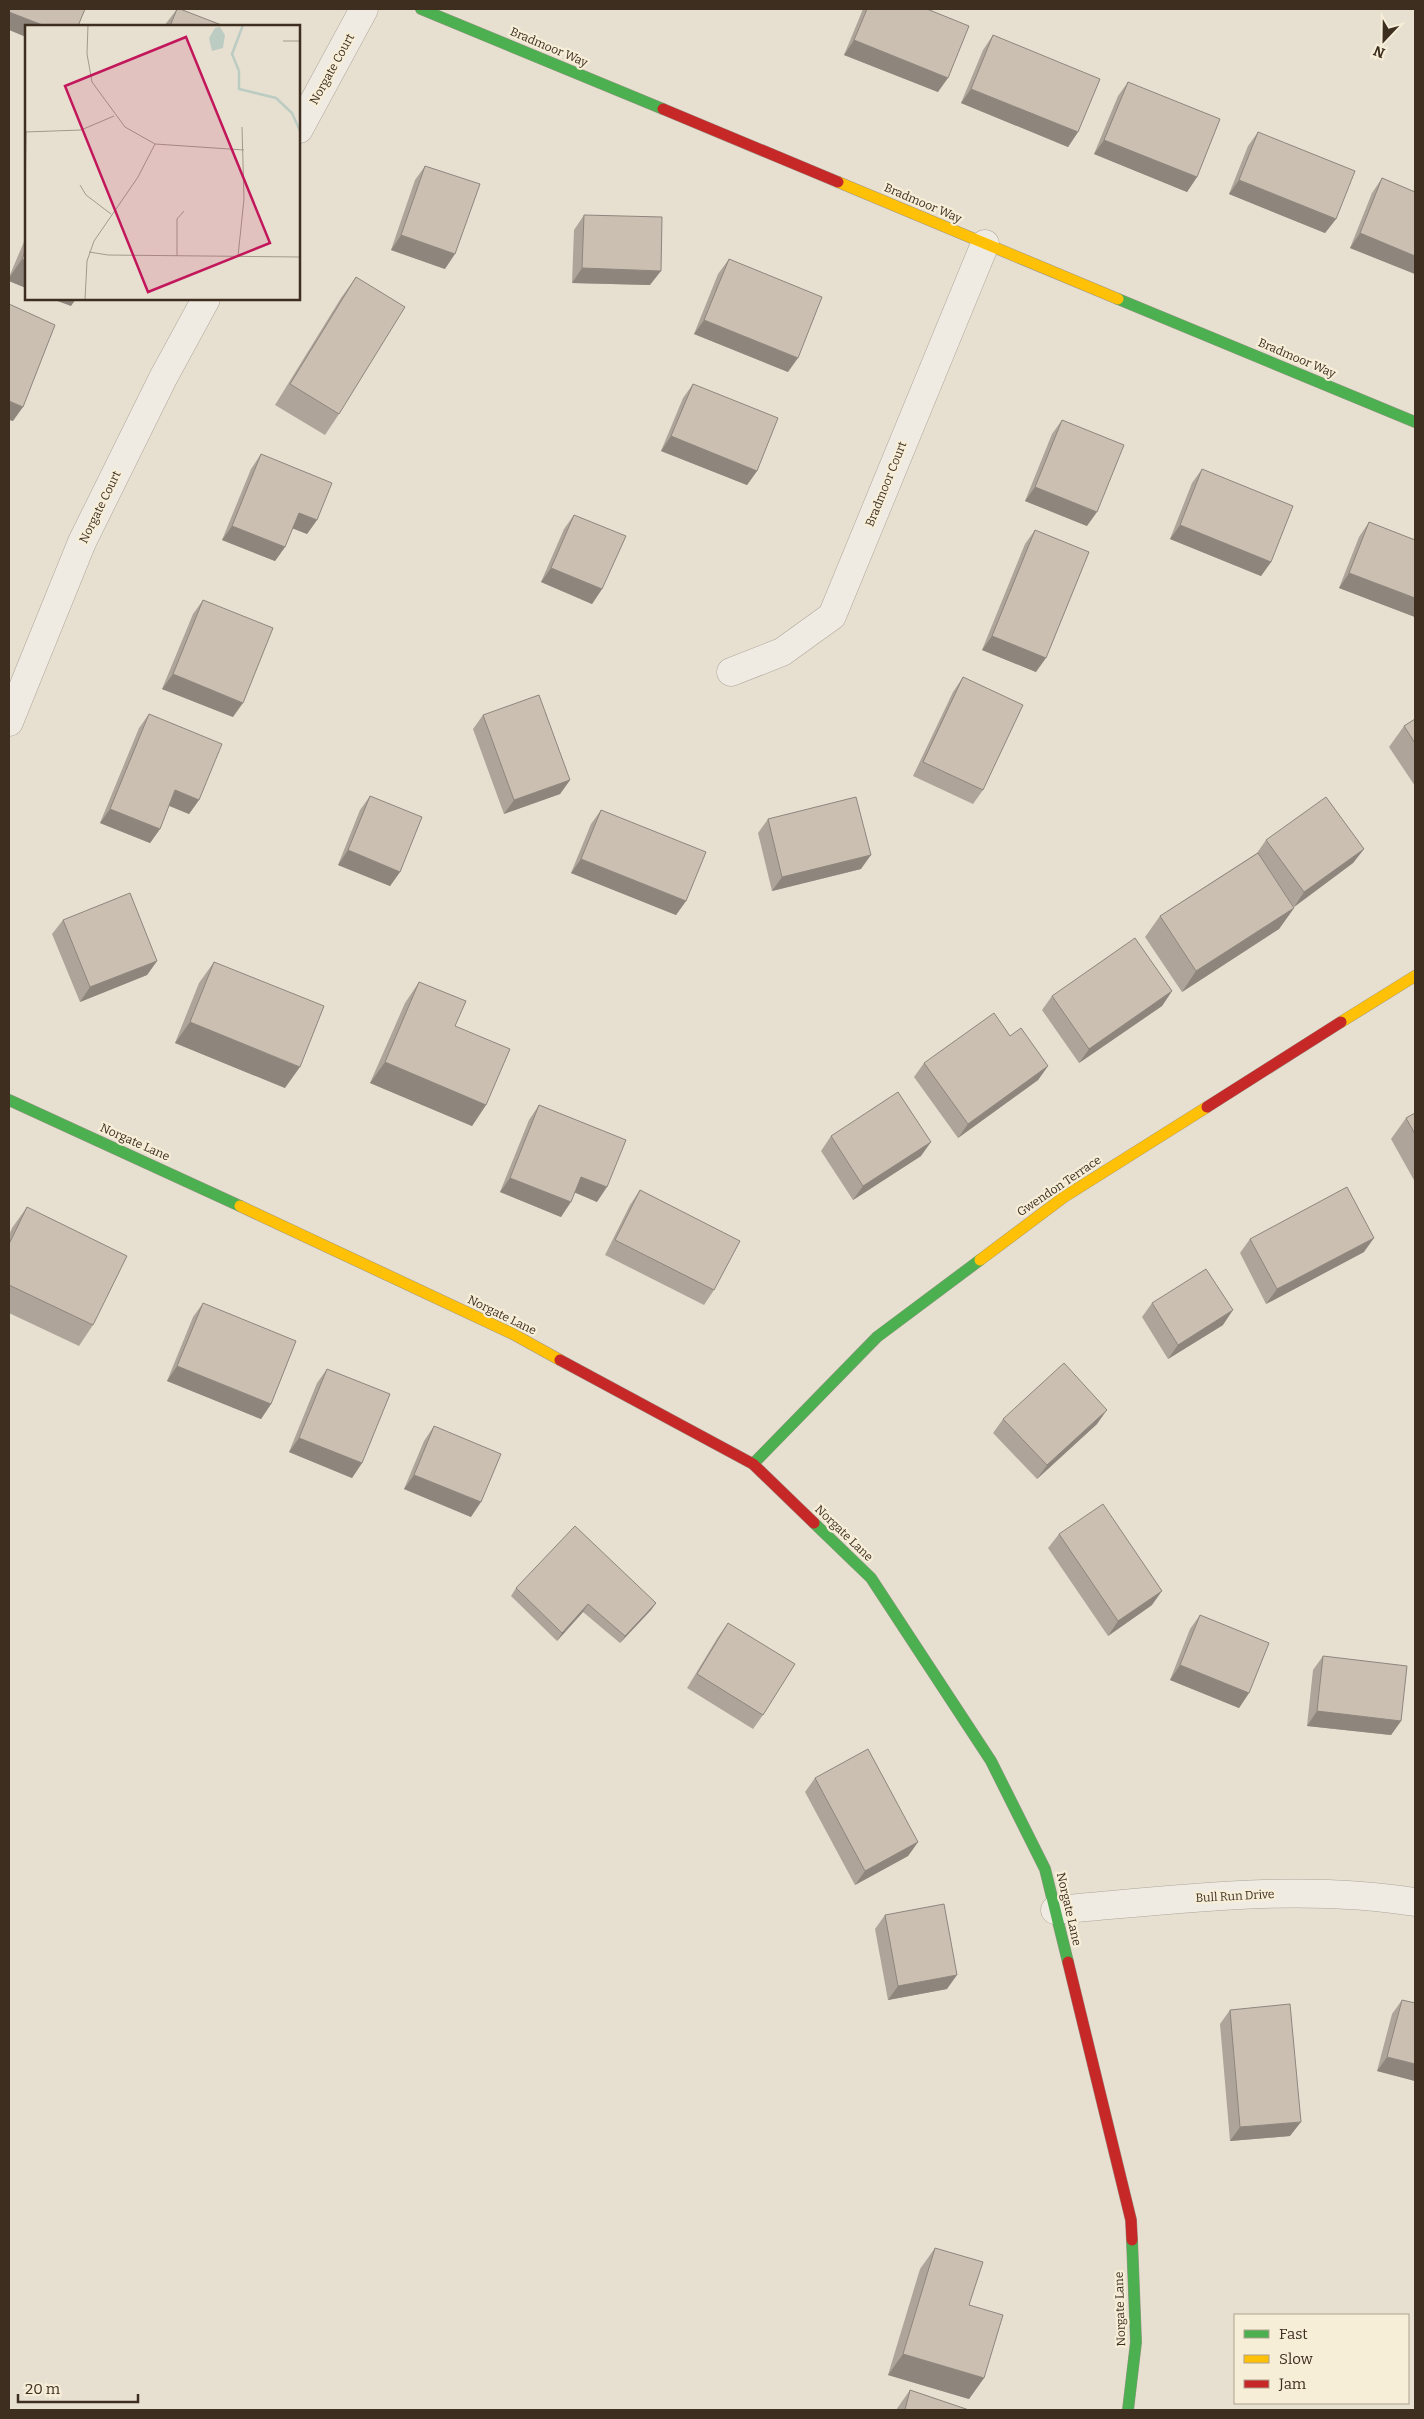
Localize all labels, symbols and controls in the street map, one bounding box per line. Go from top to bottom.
north arrow [1359,15,1409,65]
street label: Bradmoor Way [508,24,590,70]
inset map [25,25,300,300]
street label: Norgate Court [307,31,358,107]
text: N [1371,42,1388,61]
street label: Bradmoor Way [882,180,964,226]
street label: Bradmoor Way [1256,335,1338,381]
street label: Bradmoor Court [863,439,910,529]
street label: Norgate Court [76,468,124,546]
street label: Norgate Lane [98,1120,172,1164]
street label: Gwendon Terrace [1014,1153,1104,1219]
street label: Norgate Lane [465,1292,539,1338]
street label: Norgate Lane [812,1502,876,1564]
street label: Norgate Lane [1054,1871,1084,1947]
street label: Bull Run Drive [1195,1887,1275,1905]
street label: Norgate Lane [1112,2271,1128,2347]
legend [1234,2314,1409,2404]
text: Fast [1279,2325,1308,2343]
text: Slow [1279,2350,1314,2368]
scale bar [18,2372,138,2404]
text: Jam [1278,2375,1307,2393]
text: 20 m [25,2380,61,2398]

